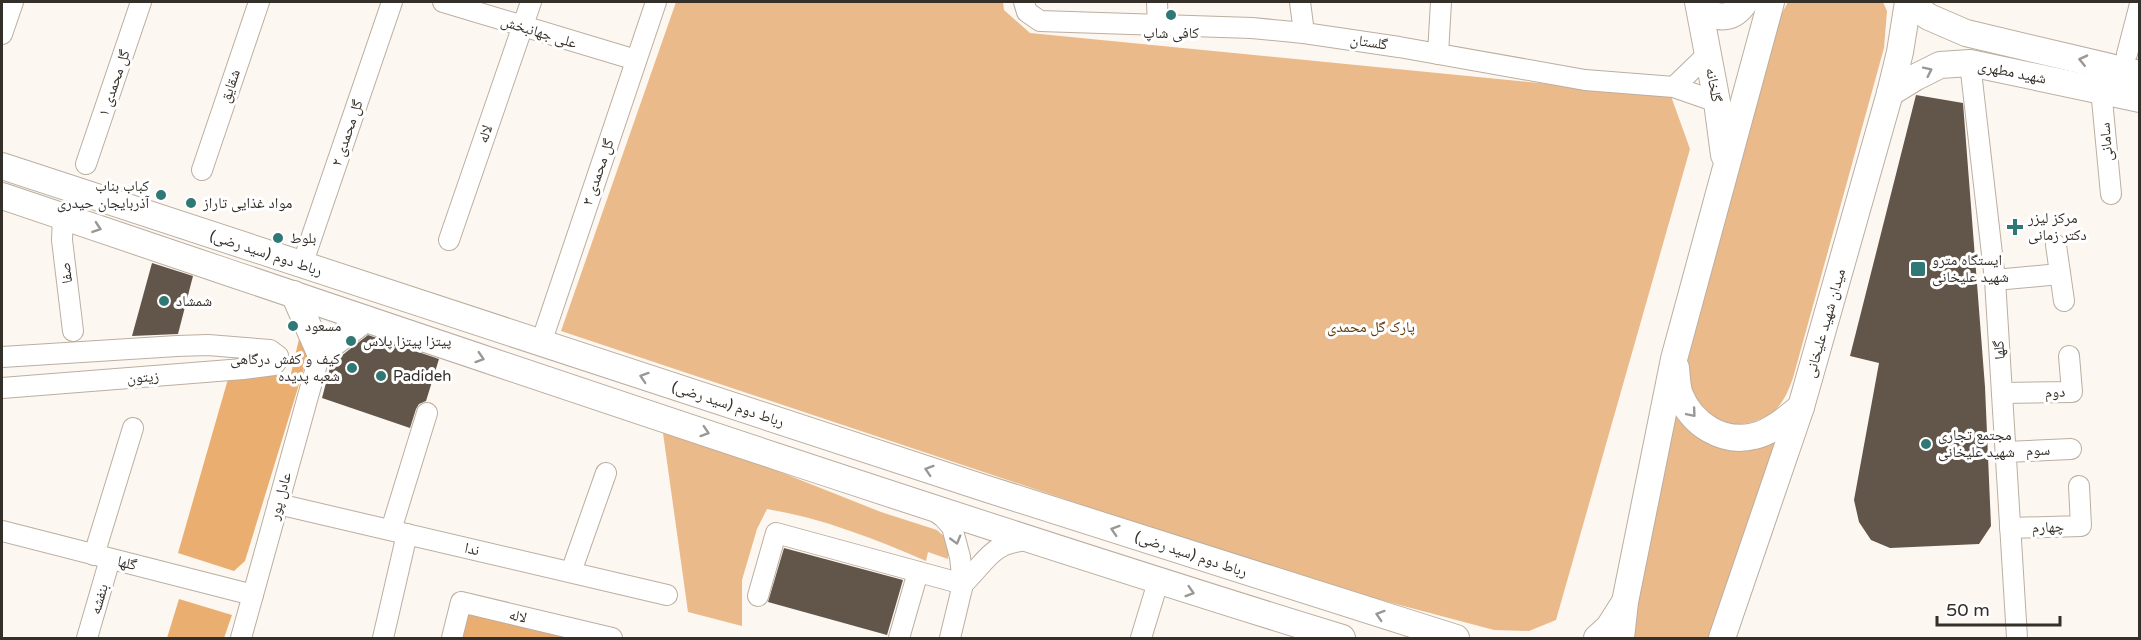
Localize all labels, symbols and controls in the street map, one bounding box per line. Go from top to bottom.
marker: کافی شاپ [1164,8,1178,22]
street label: علی جهانبخش [499,12,579,53]
place label: کافی شاپ [1143,24,1199,43]
street label: گلستان [1349,30,1389,55]
street label: گل محمدی ۱ [94,47,135,119]
one-way arrow [2078,55,2088,68]
street label: شهید مطهری [1976,57,2048,88]
street label: گلخانه [1702,66,1726,104]
street label: شقایق [216,67,245,105]
one-way arrow [1921,67,1932,79]
street label: گل محمدی ۲ [327,97,368,169]
street label: سامانی [2095,122,2118,162]
street label: لاله [474,123,496,145]
street label: گل محمدی ۳ [578,136,619,208]
place label: کباب بناب آذربایجان حیدری [57,177,150,213]
marker: کباب بناب آذربایجان حیدری [154,188,168,202]
place label: مواد غذایی تاراز [202,194,292,213]
marker: مواد غذایی تاراز [184,196,198,210]
place label: مرکز لیزر دکتر زمانی [2027,209,2087,245]
marker: مرکز لیزر دکتر زمانی [2006,218,2024,236]
one-way arrow [91,220,102,233]
street label: رباط دوم (سید رضی) [207,226,325,281]
place label: بلوط [290,229,316,247]
marker: بلوط [271,231,285,245]
place label: ایستگاه مترو شهید علیخانی [1932,251,2009,287]
marker: ایستگاه مترو شهید علیخانی [1909,260,1927,278]
street label: صفا [56,261,76,285]
street label: میدان شهید علیخانی [1801,266,1850,380]
place label: شمشاد [176,292,212,310]
marker: شمشاد [157,294,171,308]
place label: مسعود [305,317,341,335]
park label: پارک گل محمدی [1327,318,1415,337]
marker: مسعود [286,319,300,333]
place label: پیتزا پیتزا پلاس [363,332,451,351]
marker: پیتزا پیتزا پلاس [344,334,358,348]
street label: گلها [1989,339,2009,360]
place label: کیف و کفش درگاهی شعبه پدیده [230,350,340,385]
one-way arrow [474,350,485,363]
marker: کیف و کفش درگاهی شعبه پدیده [345,361,359,375]
street label: زیتون [126,367,160,388]
place label: Padideh [393,367,451,385]
marker: Padideh [374,369,388,383]
one-way arrow [639,371,650,384]
street label: رباط دوم (سید رضی) [669,377,787,432]
street label: دوم [2044,382,2066,403]
one-way arrow [1685,406,1696,417]
one-way arrow [699,425,710,438]
place label: مجتمع تجاری شهید علیخانی [1938,426,2015,462]
marker: مجتمع تجاری شهید علیخانی [1919,437,1933,451]
street label: سوم [2026,441,2051,460]
one-way arrow [924,465,935,477]
street label: عادل پور [265,470,296,523]
street label: چهارم [2032,517,2065,538]
one-way arrow [1110,525,1121,537]
street label: رباط دوم (سید رضی) [1132,527,1250,582]
one-way arrow [949,534,961,545]
street label: ندا [463,539,481,559]
street label: گلها [115,552,139,574]
street label: بنفشه [86,582,112,616]
one-way arrow [1184,585,1195,597]
scale bar [1937,589,2060,627]
text: 50 m [1946,599,1990,621]
street label: لاله [507,605,529,627]
one-way arrow [1375,610,1386,622]

